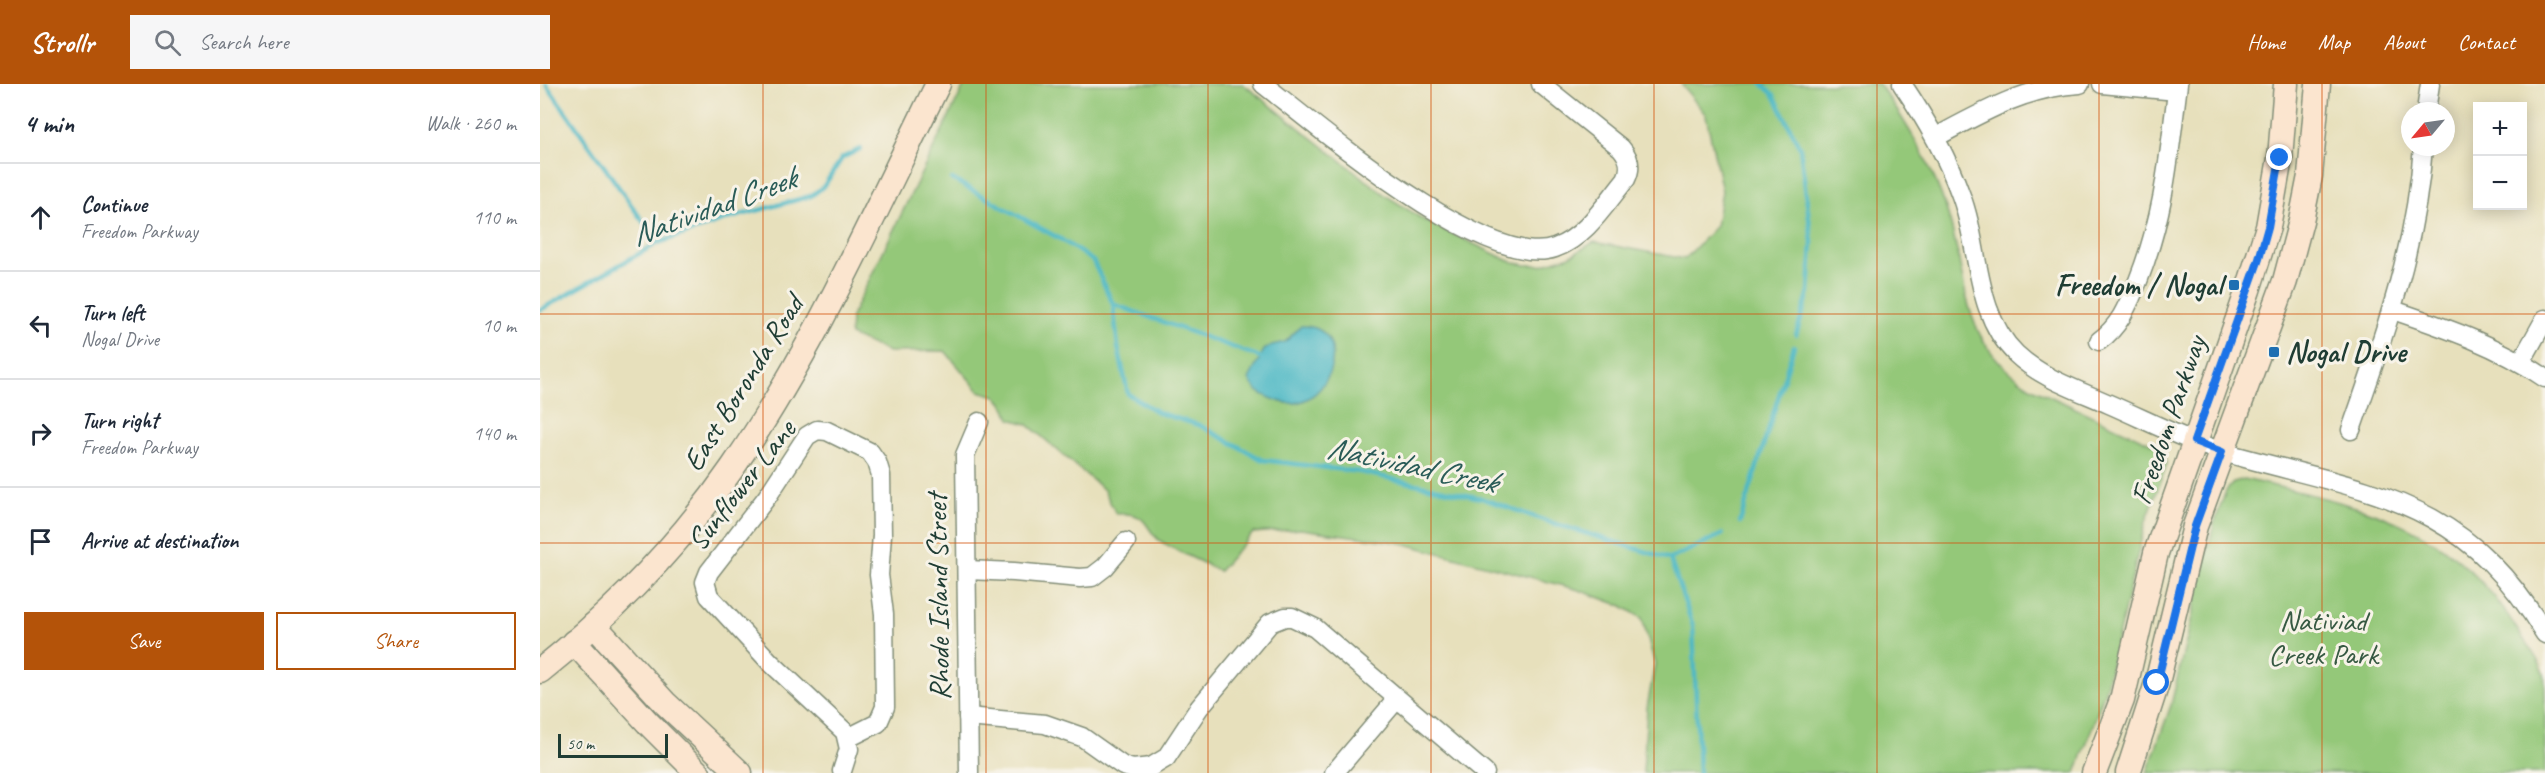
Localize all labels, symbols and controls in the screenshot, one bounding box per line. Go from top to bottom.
search box [130,15,550,69]
text: Strollr [30,25,94,60]
icon: search [151,26,184,59]
text: Search here [199,28,289,56]
text: Home [2247,29,2285,55]
text: Map [2318,29,2350,55]
text: About [2383,29,2425,55]
text: Contact [2458,29,2515,55]
north arrow [2401,102,2455,156]
map controls [2473,102,2527,210]
button: + [2473,102,2527,156]
text: 4 min [24,107,74,140]
text: Walk · 260 m [426,111,516,136]
route end [2266,144,2292,170]
water label: Natividad Creek [625,156,807,255]
button: − [2473,156,2527,210]
text: Continue [81,191,147,219]
icon: ahead [24,201,57,234]
text: 110 m [473,205,516,230]
text: Freedom Parkway [81,219,198,244]
place label: Freedom / Nogal [2055,266,2228,304]
marker: Freedom / Nogal [2227,278,2241,292]
street label: East Boronda Road [674,285,814,478]
text: Turn left [81,299,145,327]
icon: left [24,309,57,342]
text: 10 m [482,313,516,338]
text: Nogal Drive [81,327,159,352]
street label: Freedom Parkway [2121,328,2215,509]
place label: Nogal Drive [2286,333,2408,371]
marker: Nogal Drive [2267,345,2281,359]
text: Turn right [81,407,158,435]
street label: Sunflower Lane [678,410,805,558]
icon: right [24,417,57,450]
text: 140 m [473,421,516,446]
water label: Natividad Creek [1323,427,1507,504]
text: Freedom Parkway [81,435,198,460]
street label: Rhode Island Street [917,489,959,701]
icon: arrive [24,525,57,558]
text: Arrive at destination [81,527,238,555]
park label: Nativiad Creek Park [2268,601,2380,673]
button: Save [24,612,264,670]
button: Share [276,612,516,670]
route start [2143,669,2169,695]
scale bar [558,731,668,758]
text: 50 m [567,734,594,754]

